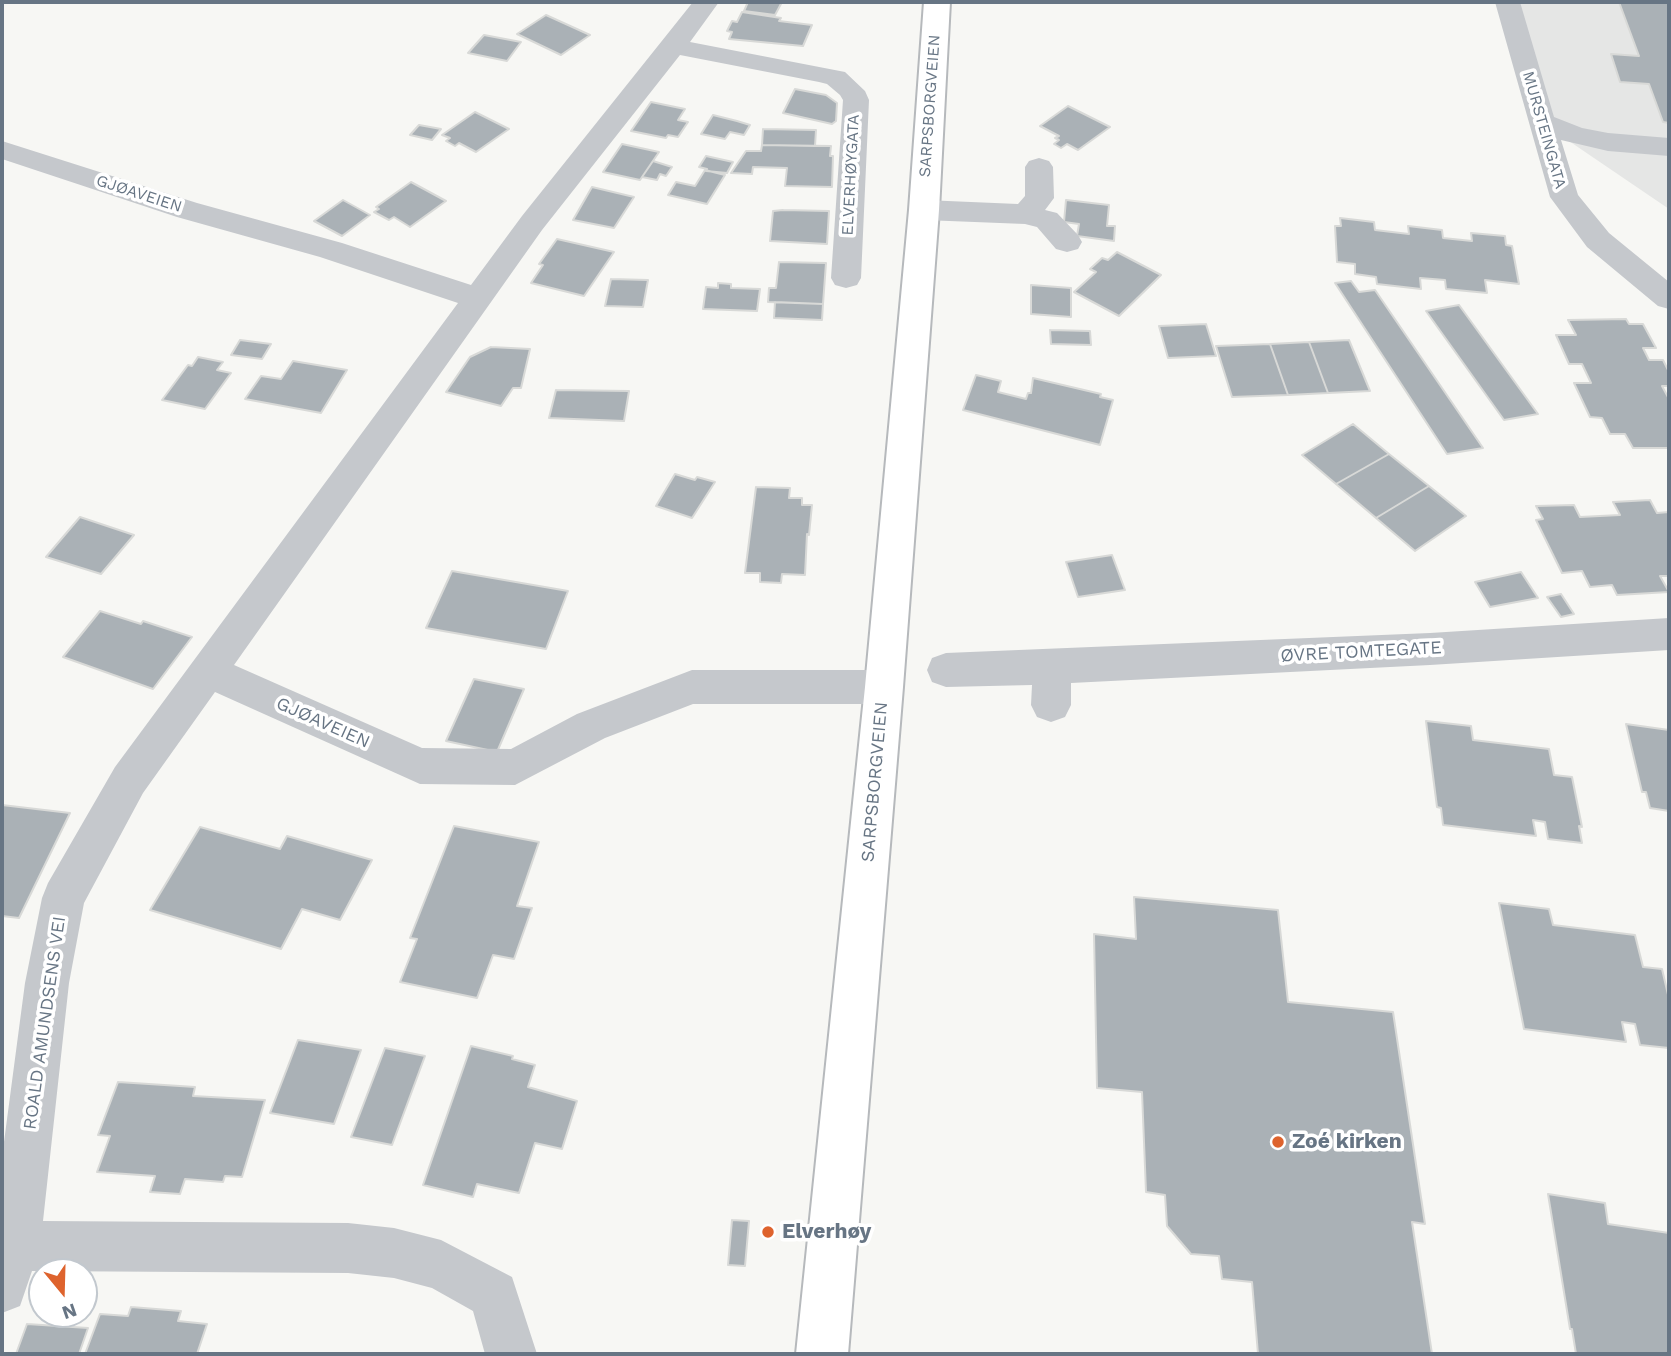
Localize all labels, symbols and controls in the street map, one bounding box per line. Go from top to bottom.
street label: SARPSBORGVEIEN [915,34,945,178]
street label: MURSTEINGATA [1518,69,1570,191]
street label: ELVERHØYGATA [838,114,864,236]
street label: GJØAVEIEN [94,171,184,217]
street label: ØVRE TOMTEGATE [1280,637,1442,667]
street label: GJØAVEIEN [273,693,373,753]
street label: SARPSBORGVEIEN [857,701,893,863]
street label: ROALD AMUNDSENS VEI [19,915,71,1131]
place label: Zoé kirken [1292,1129,1402,1155]
marker: Zoé kirken [1270,1134,1286,1150]
place label: Elverhøy [782,1219,871,1245]
marker: Elverhøy [760,1224,776,1240]
north arrow [28,1258,98,1328]
text: N [59,1298,80,1325]

